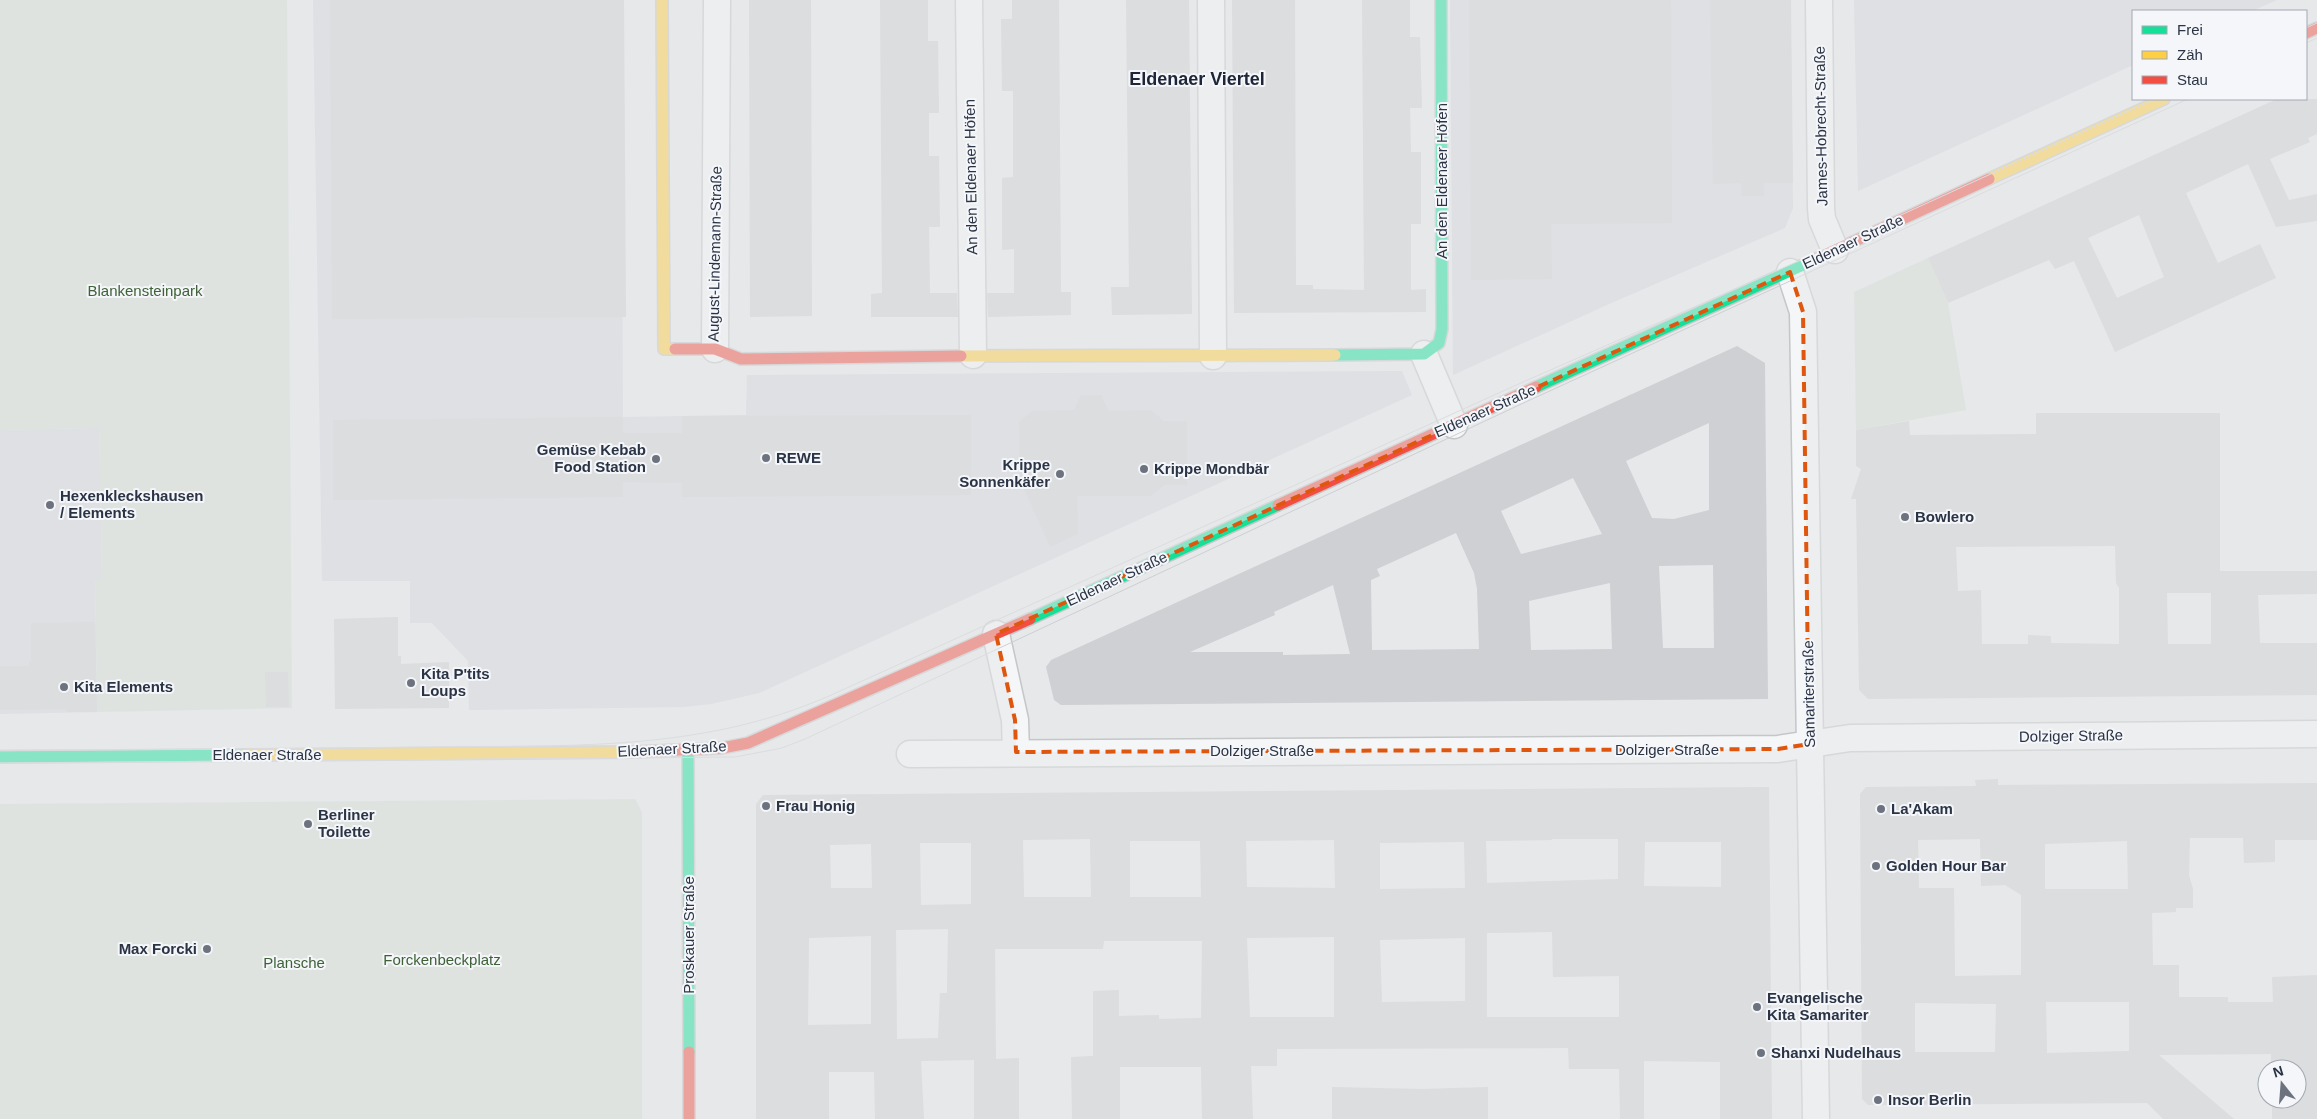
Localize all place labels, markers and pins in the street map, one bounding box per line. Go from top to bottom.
place label: Gemüse Kebab Food Station [537,441,646,475]
place label: REWE [776,449,821,466]
marker: REWE [760,452,772,464]
marker: Gemüse Kebab Food Station [650,453,662,465]
place label: Krippe Sonnenkäfer [959,456,1050,490]
place label: Krippe Mondbär [1154,460,1269,477]
marker: Krippe Mondbär [1138,463,1150,475]
marker: Krippe Sonnenkäfer [1054,468,1066,480]
place label: Hexenkleckshausen / Elements [60,487,203,521]
marker: Hexenkleckshausen / Elements [44,499,56,511]
place label: Bowlero [1915,508,1974,525]
marker: Bowlero [1899,511,1911,523]
place label: Kita P'tits Loups [421,665,490,699]
marker: Kita P'tits Loups [405,677,417,689]
place label: Kita Elements [74,678,173,695]
marker: Kita Elements [58,681,70,693]
place label: Frau Honig [776,797,855,814]
marker: Frau Honig [760,800,772,812]
place label: La'Akam [1891,800,1953,817]
marker: La'Akam [1875,803,1887,815]
place label: Berliner Toilette [318,806,375,840]
marker: Berliner Toilette [302,818,314,830]
place label: Golden Hour Bar [1886,857,2006,874]
marker: Golden Hour Bar [1870,860,1882,872]
place label: Max Forcki [119,940,197,957]
marker: Max Forcki [201,943,213,955]
place label: Evangelische Kita Samariter [1767,989,1869,1023]
marker: Evangelische Kita Samariter [1751,1001,1763,1013]
place label: Shanxi Nudelhaus [1771,1044,1901,1061]
marker: Shanxi Nudelhaus [1755,1047,1767,1059]
place label: Insor Berlin [1888,1091,1971,1108]
marker: Insor Berlin [1872,1094,1884,1106]

